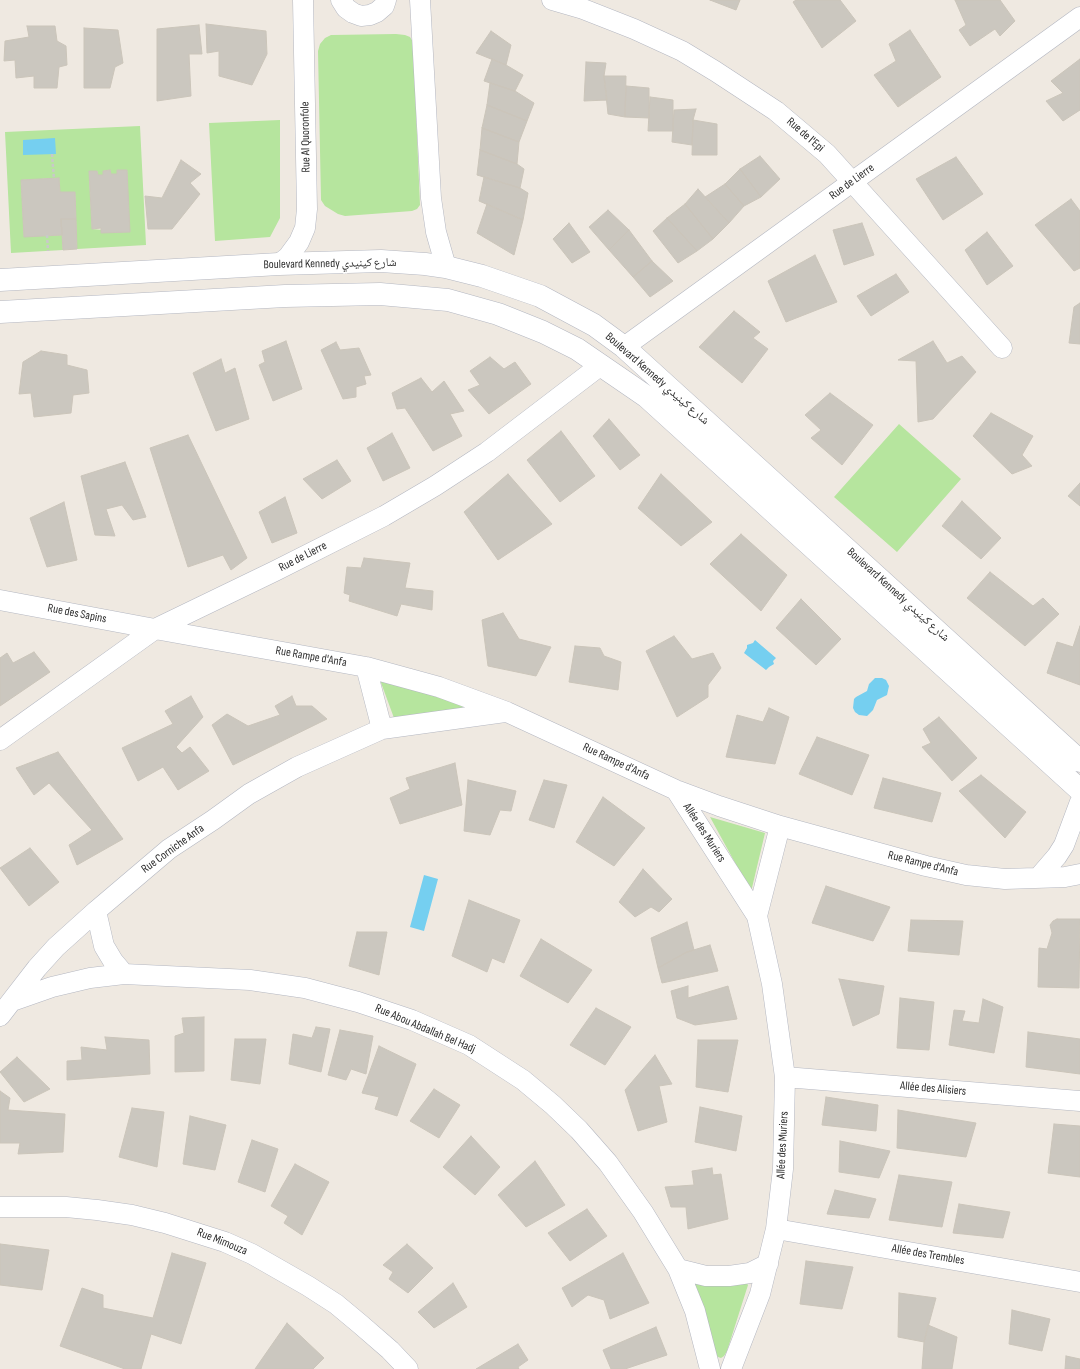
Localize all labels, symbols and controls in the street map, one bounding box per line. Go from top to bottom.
street label: Rue Al Quoronfole [298,101,314,173]
street label: Rue de l'Epi [783,115,827,155]
street label: Rue de Lierre [827,161,877,203]
street label: Boulevard Kennedy شارع كينيدي [263,256,397,272]
street label: Boulevard Kennedy شارع كينيدي [602,330,712,428]
street label: Rue de Lierre [277,539,329,575]
street label: Boulevard Kennedy شارع كينيدي [844,545,952,645]
street label: Rue des Sapins [46,601,108,627]
street label: Rue Rampe d'Anfa [274,644,348,670]
street label: Rue Rampe d'Anfa [580,740,652,784]
street label: Allée des Muriers [680,801,728,865]
street label: Rue Corniche Anfa [139,821,207,877]
street label: Rue Rampe d'Anfa [886,848,960,880]
street label: Rue Abou Abdallah Bel Hadj [373,1001,477,1057]
street label: Allée des Alisiers [899,1079,967,1099]
street label: Allée des Muriers [774,1111,792,1179]
street label: Rue Mimouza [195,1225,249,1259]
street label: Allée des Trembles [891,1242,965,1268]

